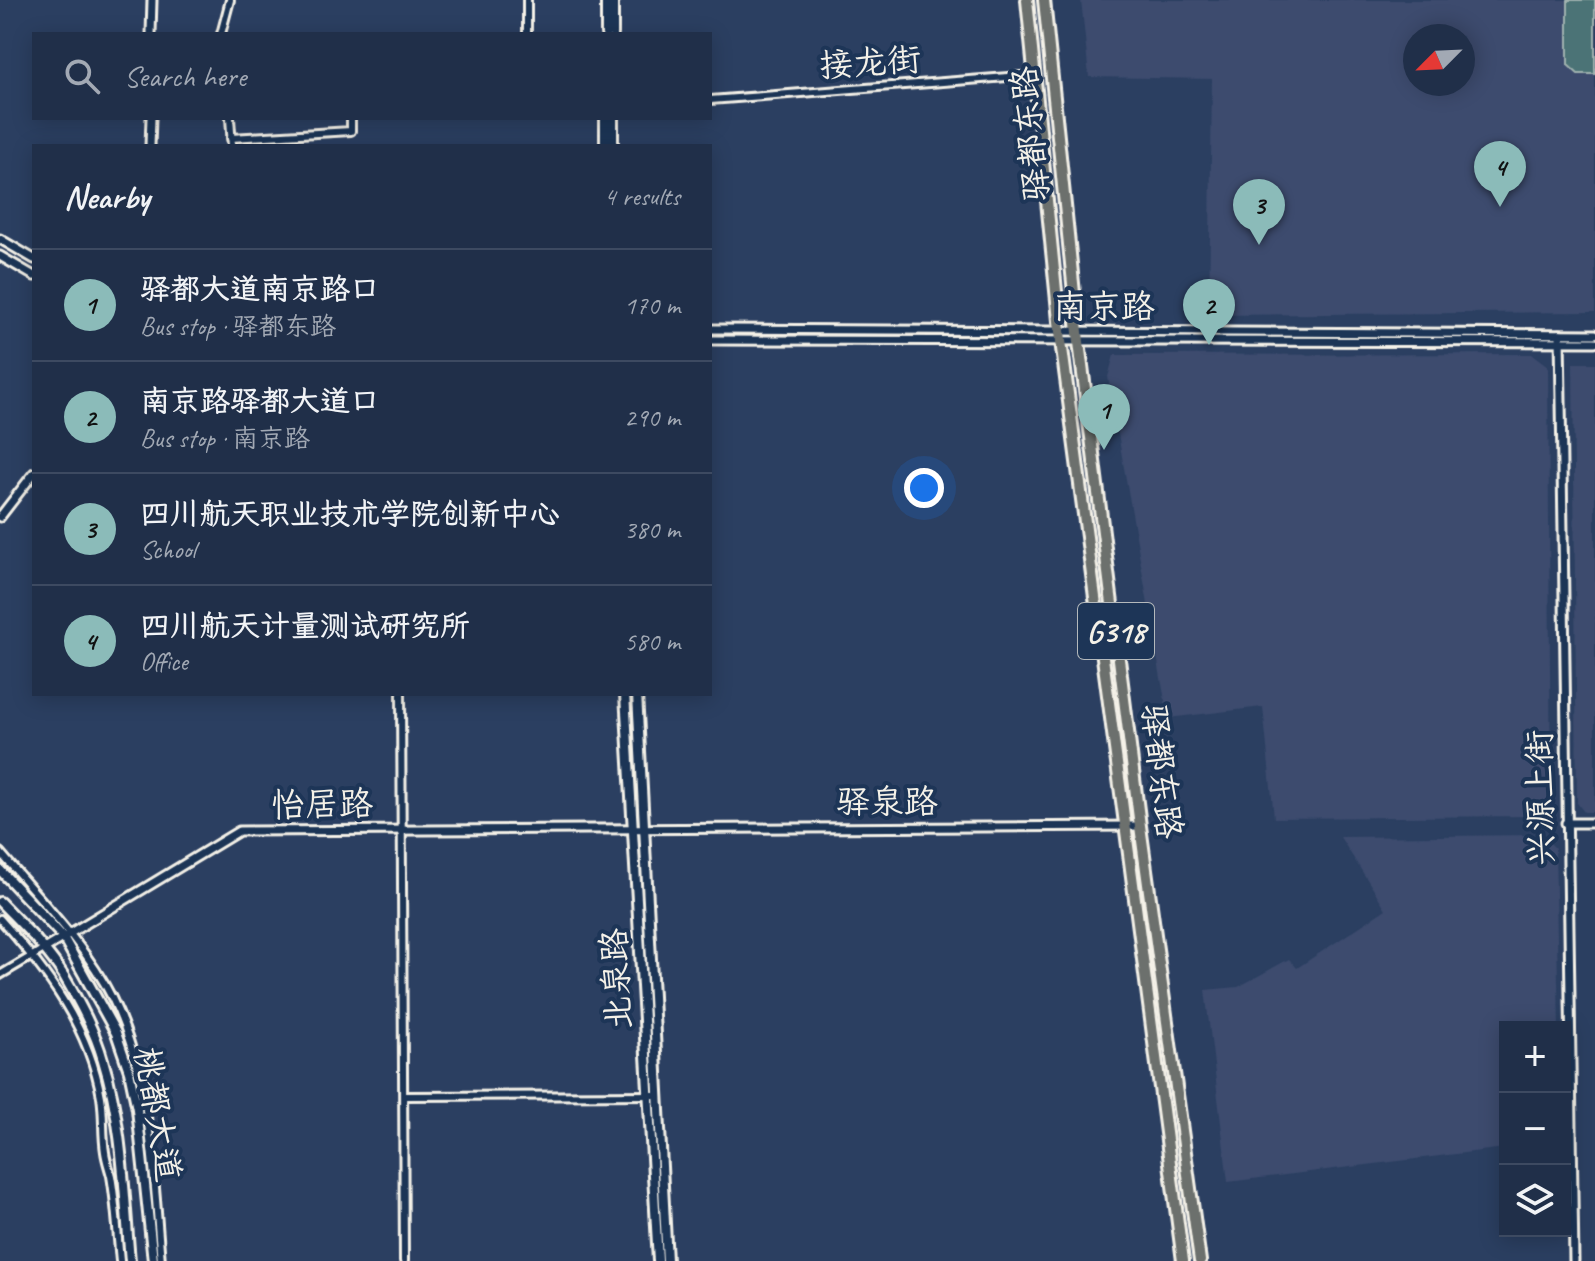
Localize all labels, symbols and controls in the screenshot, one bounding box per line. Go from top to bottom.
north arrow [1403,24,1475,96]
search box [32,32,712,120]
street label: 接龙街 [818,37,922,87]
icon: search [60,54,104,98]
text: Search here [124,57,246,95]
street label: 驿都东路 [1002,64,1058,204]
pin: 4 [1474,141,1526,207]
text: Nearby [64,175,150,218]
pin: 3 [1233,179,1285,245]
text: 4 results [604,180,680,213]
text: 驿都大道南京路口 [140,270,380,308]
pin: 2 [1183,279,1235,345]
street label: 南京路 [1053,285,1155,328]
text: 1 [84,289,96,322]
text: 170 m [624,289,680,322]
text: Bus stop · 驿都东路 [140,310,336,343]
text: 南京路驿都大道口 [140,382,380,420]
pin: 1 [1078,384,1130,450]
text: 2 [84,401,96,434]
text: 290 m [624,401,680,434]
text: Bus stop · 南京路 [140,422,310,455]
your location [904,468,944,508]
text: 四川航天职业技术学院创新中心 [140,495,560,533]
text: 3 [84,513,96,546]
text: 380 m [624,513,680,546]
text: School [140,533,196,566]
road number: G318 [1078,603,1154,659]
text: 四川航天计量测试研究所 [140,607,470,645]
text: 4 [84,625,96,658]
text: 580 m [624,625,680,658]
text: Office [140,645,188,678]
street label: 驿都东路 [1132,701,1192,841]
street label: 兴源上街 [1517,730,1563,866]
street label: 驿泉路 [836,780,938,823]
street label: 怡居路 [271,782,373,826]
street label: 北泉路 [592,927,640,1031]
map controls [1499,1021,1571,1237]
button: + [1499,1021,1571,1093]
street label: 桃都大道 [125,1043,191,1185]
button: − [1499,1093,1571,1165]
button: layers [1499,1165,1571,1237]

